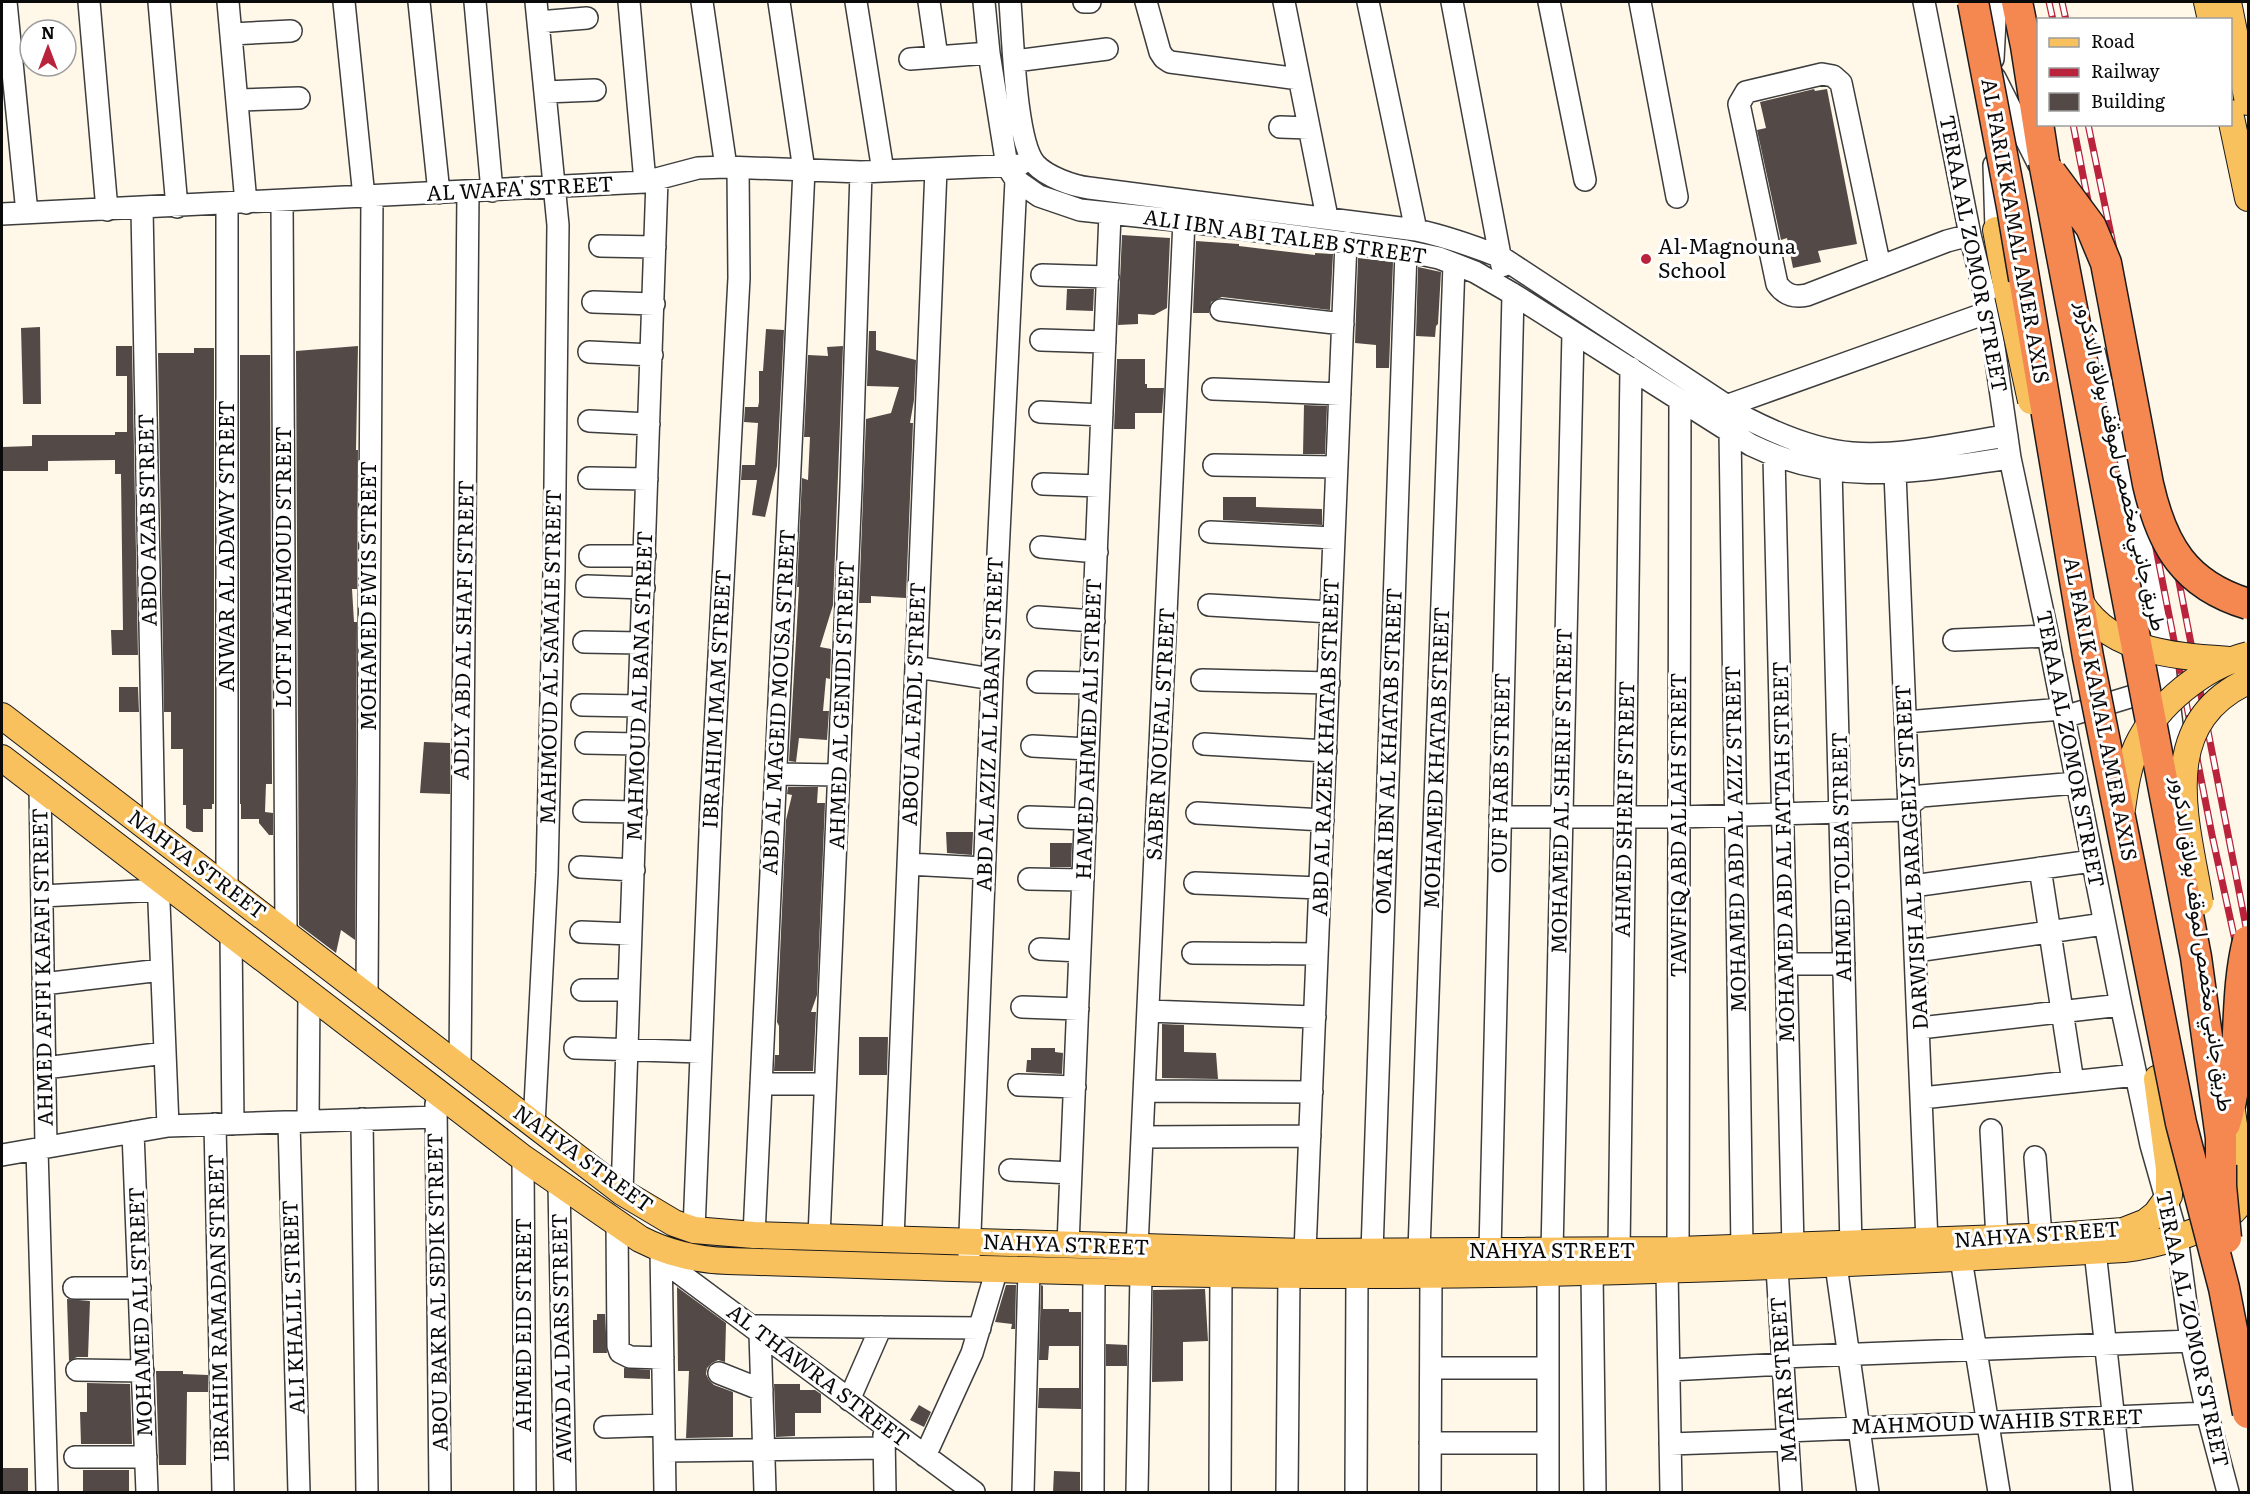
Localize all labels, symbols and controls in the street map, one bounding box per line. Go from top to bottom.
north arrow [18,18,78,78]
legend [2037,18,2232,126]
text: N [41,20,55,44]
text: Road [2091,27,2135,54]
text: Railway [2091,57,2160,84]
street label: AL FARIK KAMAL AMER AXIS [1975,76,2060,386]
text: Building [2091,87,2166,114]
street label: TERAA AL ZOMOR STREET [1933,112,2018,395]
street label: AL WAFA' STREET [426,166,614,207]
street label: ALI IBN ABI TALEB STREET [1142,199,1429,270]
place label: Al-Magnouna School [1658,229,1797,284]
marker: Al-Magnouna School [1639,252,1653,266]
street label: طريق جانبي مخصص لموقف بولاق الدكرور [2066,296,2177,635]
street label: ANWAR AL ADAWY STREET [209,400,240,692]
street label: ABDO AZAB STREET [128,413,163,627]
street label: LOTFI MAHMOUD STREET [266,426,297,708]
street label: MOHAMED EWIS STREET [351,461,382,731]
street label: ADLY ABD AL SHAFI STREET [443,480,480,780]
street label: MAHMOUD AL SAMAIE STREET [530,489,567,825]
street label: ABD AL MAGEID MOUSA STREET [752,528,801,876]
street label: MAHMOUD AL BANA STREET [617,530,658,842]
street label: AL FARIK KAMAL AMER AXIS [2058,554,2147,863]
street label: ABD AL AZIZ AL LABAN STREET [966,556,1009,892]
street label: AHMED AL GENIDI STREET [819,560,860,850]
street label: IBRAHIM IMAM STREET [692,569,737,829]
street label: ABD AL RAZEK KHATAB STREET [1302,577,1345,917]
street label: HAMED AHMED ALI STREET [1066,578,1107,880]
street label: ABOU AL FADL STREET [892,581,931,826]
street label: OMAR IBN AL KHATAB STREET [1365,587,1408,915]
street label: MOHAMED KHATAB STREET [1414,606,1455,910]
street label: SABER NOUFAL STREET [1136,607,1181,861]
street label: TERAA AL ZOMOR STREET [2030,607,2115,890]
street label: MOHAMED AL SHERIF STREET [1541,628,1578,954]
street label: MOHAMED ABD AL FATTAH STREET [1763,661,1800,1043]
street label: MOHAMED ABD AL AZIZ STREET [1715,665,1752,1013]
street label: OUF HARB STREET [1481,672,1516,874]
street label: TAWFIQ ABD ALLAH STREET [1661,672,1692,978]
street label: AHMED SHERIF STREET [1605,680,1640,938]
street label: DARWISH AL BARAGELY STREET [1885,683,1934,1031]
street label: AHMED TOLBA STREET [1822,732,1857,982]
street label: طريق جانبي مخصص لموقف بولاق الدكرور [2161,773,2243,1114]
street label: NAHYA STREET [123,801,274,925]
street label: AHMED AFIFI KAFAFI STREET [22,808,59,1126]
street label: NAHYA STREET [508,1096,661,1218]
street label: ABOU BAKR AL SEDIK STREET [417,1132,454,1452]
street label: IBRAHIM RAMADAN STREET [198,1154,235,1462]
street label: MOHAMED ALI STREET [119,1186,158,1438]
street label: TERAA AL ZOMOR STREET [2150,1187,2239,1470]
street label: ALI KHALIL STREET [272,1199,311,1415]
street label: NAHYA STREET [1953,1211,2121,1254]
street label: AWAD AL DARS STREET [542,1213,577,1463]
street label: AHMED EID STREET [506,1218,537,1432]
street label: NAHYA STREET [982,1224,1150,1261]
street label: NAHYA STREET [1469,1233,1635,1264]
street label: AL THAWRA STREET [722,1295,917,1453]
street label: MATAR STREET [1760,1296,1803,1465]
street label: MAHMOUD WAHIB STREET [1850,1399,2144,1440]

